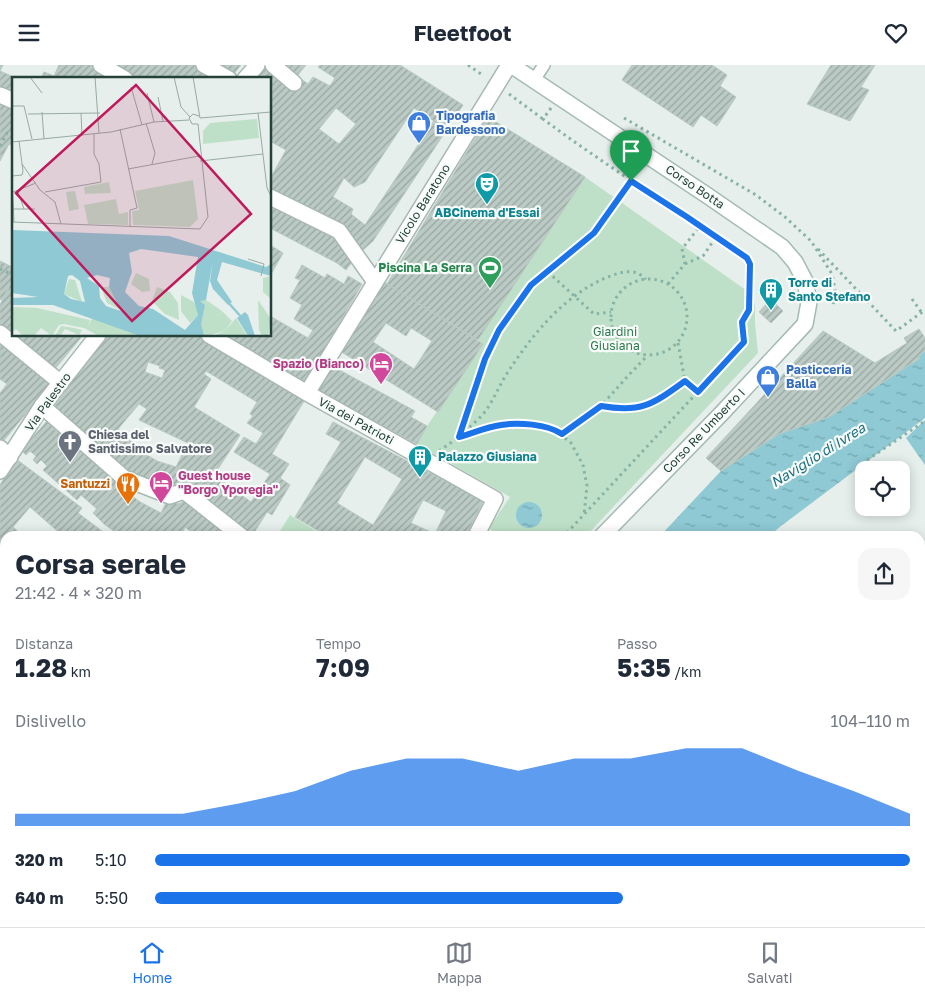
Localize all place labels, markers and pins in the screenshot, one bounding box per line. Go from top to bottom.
place label: Tipografia Bardessono [436,108,505,137]
shop icon: Tipografia Bardessono [406,110,432,144]
pin [610,130,652,181]
theatre icon: ABCinema d'Essai [474,171,500,205]
place label: ABCinema d'Essai [435,205,539,220]
sports icon: Piscina La Serra [477,255,503,289]
place label: Piscina La Serra [378,260,472,275]
place label: Torre di Santo Stefano [788,275,871,304]
building icon: Torre di Santo Stefano [758,277,784,311]
hotel icon: Spazio (Bianco) [368,351,394,385]
place label: Spazio (Bianco) [273,356,364,371]
place label: Pasticceria Balla [786,362,851,391]
shop icon: Pasticceria Balla [755,364,781,398]
place label: Chiesa del Santissimo Salvatore [88,427,212,456]
church icon: Chiesa del Santissimo Salvatore [57,429,83,463]
building icon: Palazzo Giusiana [407,444,433,478]
place label: Palazzo Giusiana [438,449,537,464]
place label: Guest house "Borgo Yporegia" [178,468,278,497]
hotel icon: Guest house "Borgo Yporegia" [148,470,174,504]
restaurant icon: Santuzzi [115,471,141,505]
place label: Santuzzi [60,476,110,491]

